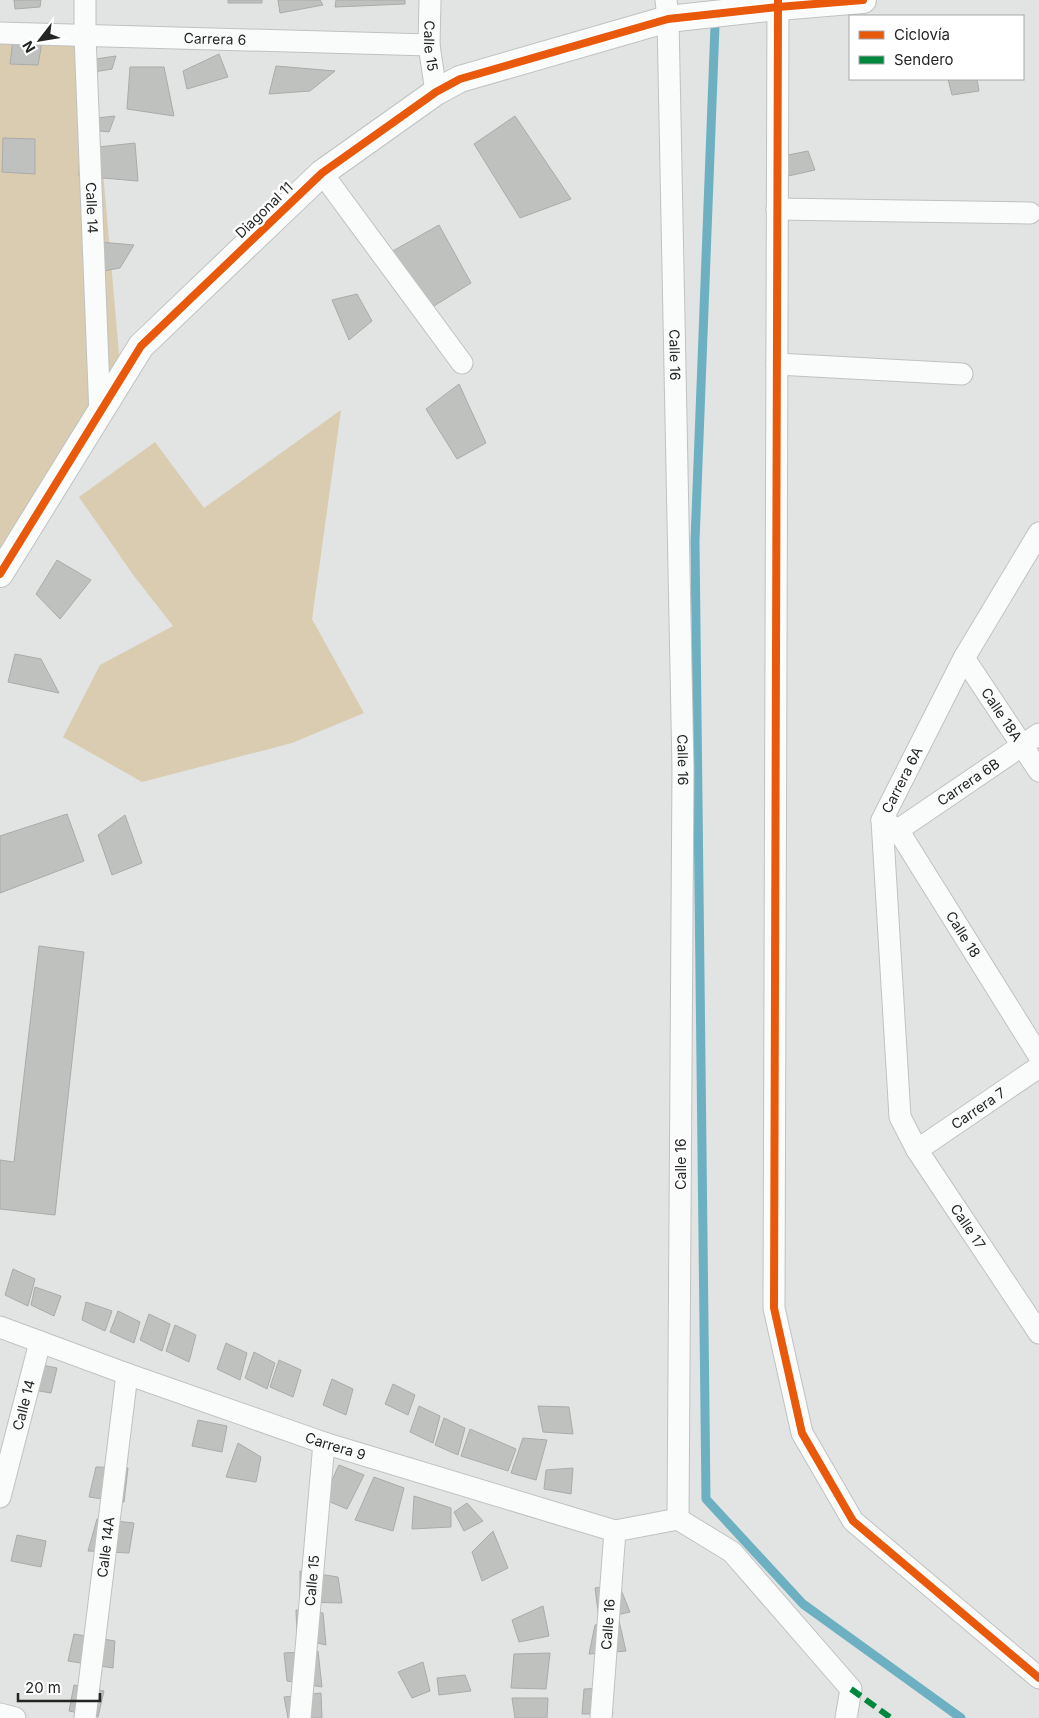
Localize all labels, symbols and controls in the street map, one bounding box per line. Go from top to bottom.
north arrow [15,15,65,65]
legend [849,15,1024,80]
street label: Calle 15 [421,20,442,72]
text: Ciclovía [894,25,950,44]
street label: Carrera 6 [183,29,246,48]
text: N [18,38,38,56]
text: Sendero [894,50,954,69]
street label: Diagonal 11 [231,178,296,241]
street label: Calle 14 [83,182,102,234]
street label: Calle 16 [666,329,684,381]
street label: Calle 18A [978,684,1026,745]
street label: Calle 16 [674,734,692,786]
street label: Carrera 6A [878,743,926,816]
street label: Carrera 6B [934,755,1002,809]
street label: Calle 18 [943,908,984,960]
street label: Carrera 7 [948,1084,1008,1132]
street label: Calle 16 [672,1138,689,1190]
street label: Calle 17 [947,1200,990,1252]
street label: Calle 14 [9,1378,38,1432]
street label: Carrera 9 [303,1428,368,1463]
street label: Calle 14A [93,1515,118,1579]
street label: Calle 15 [301,1554,322,1607]
street label: Calle 16 [597,1598,618,1650]
scale bar [18,1670,100,1702]
text: 20 m [25,1678,61,1697]

